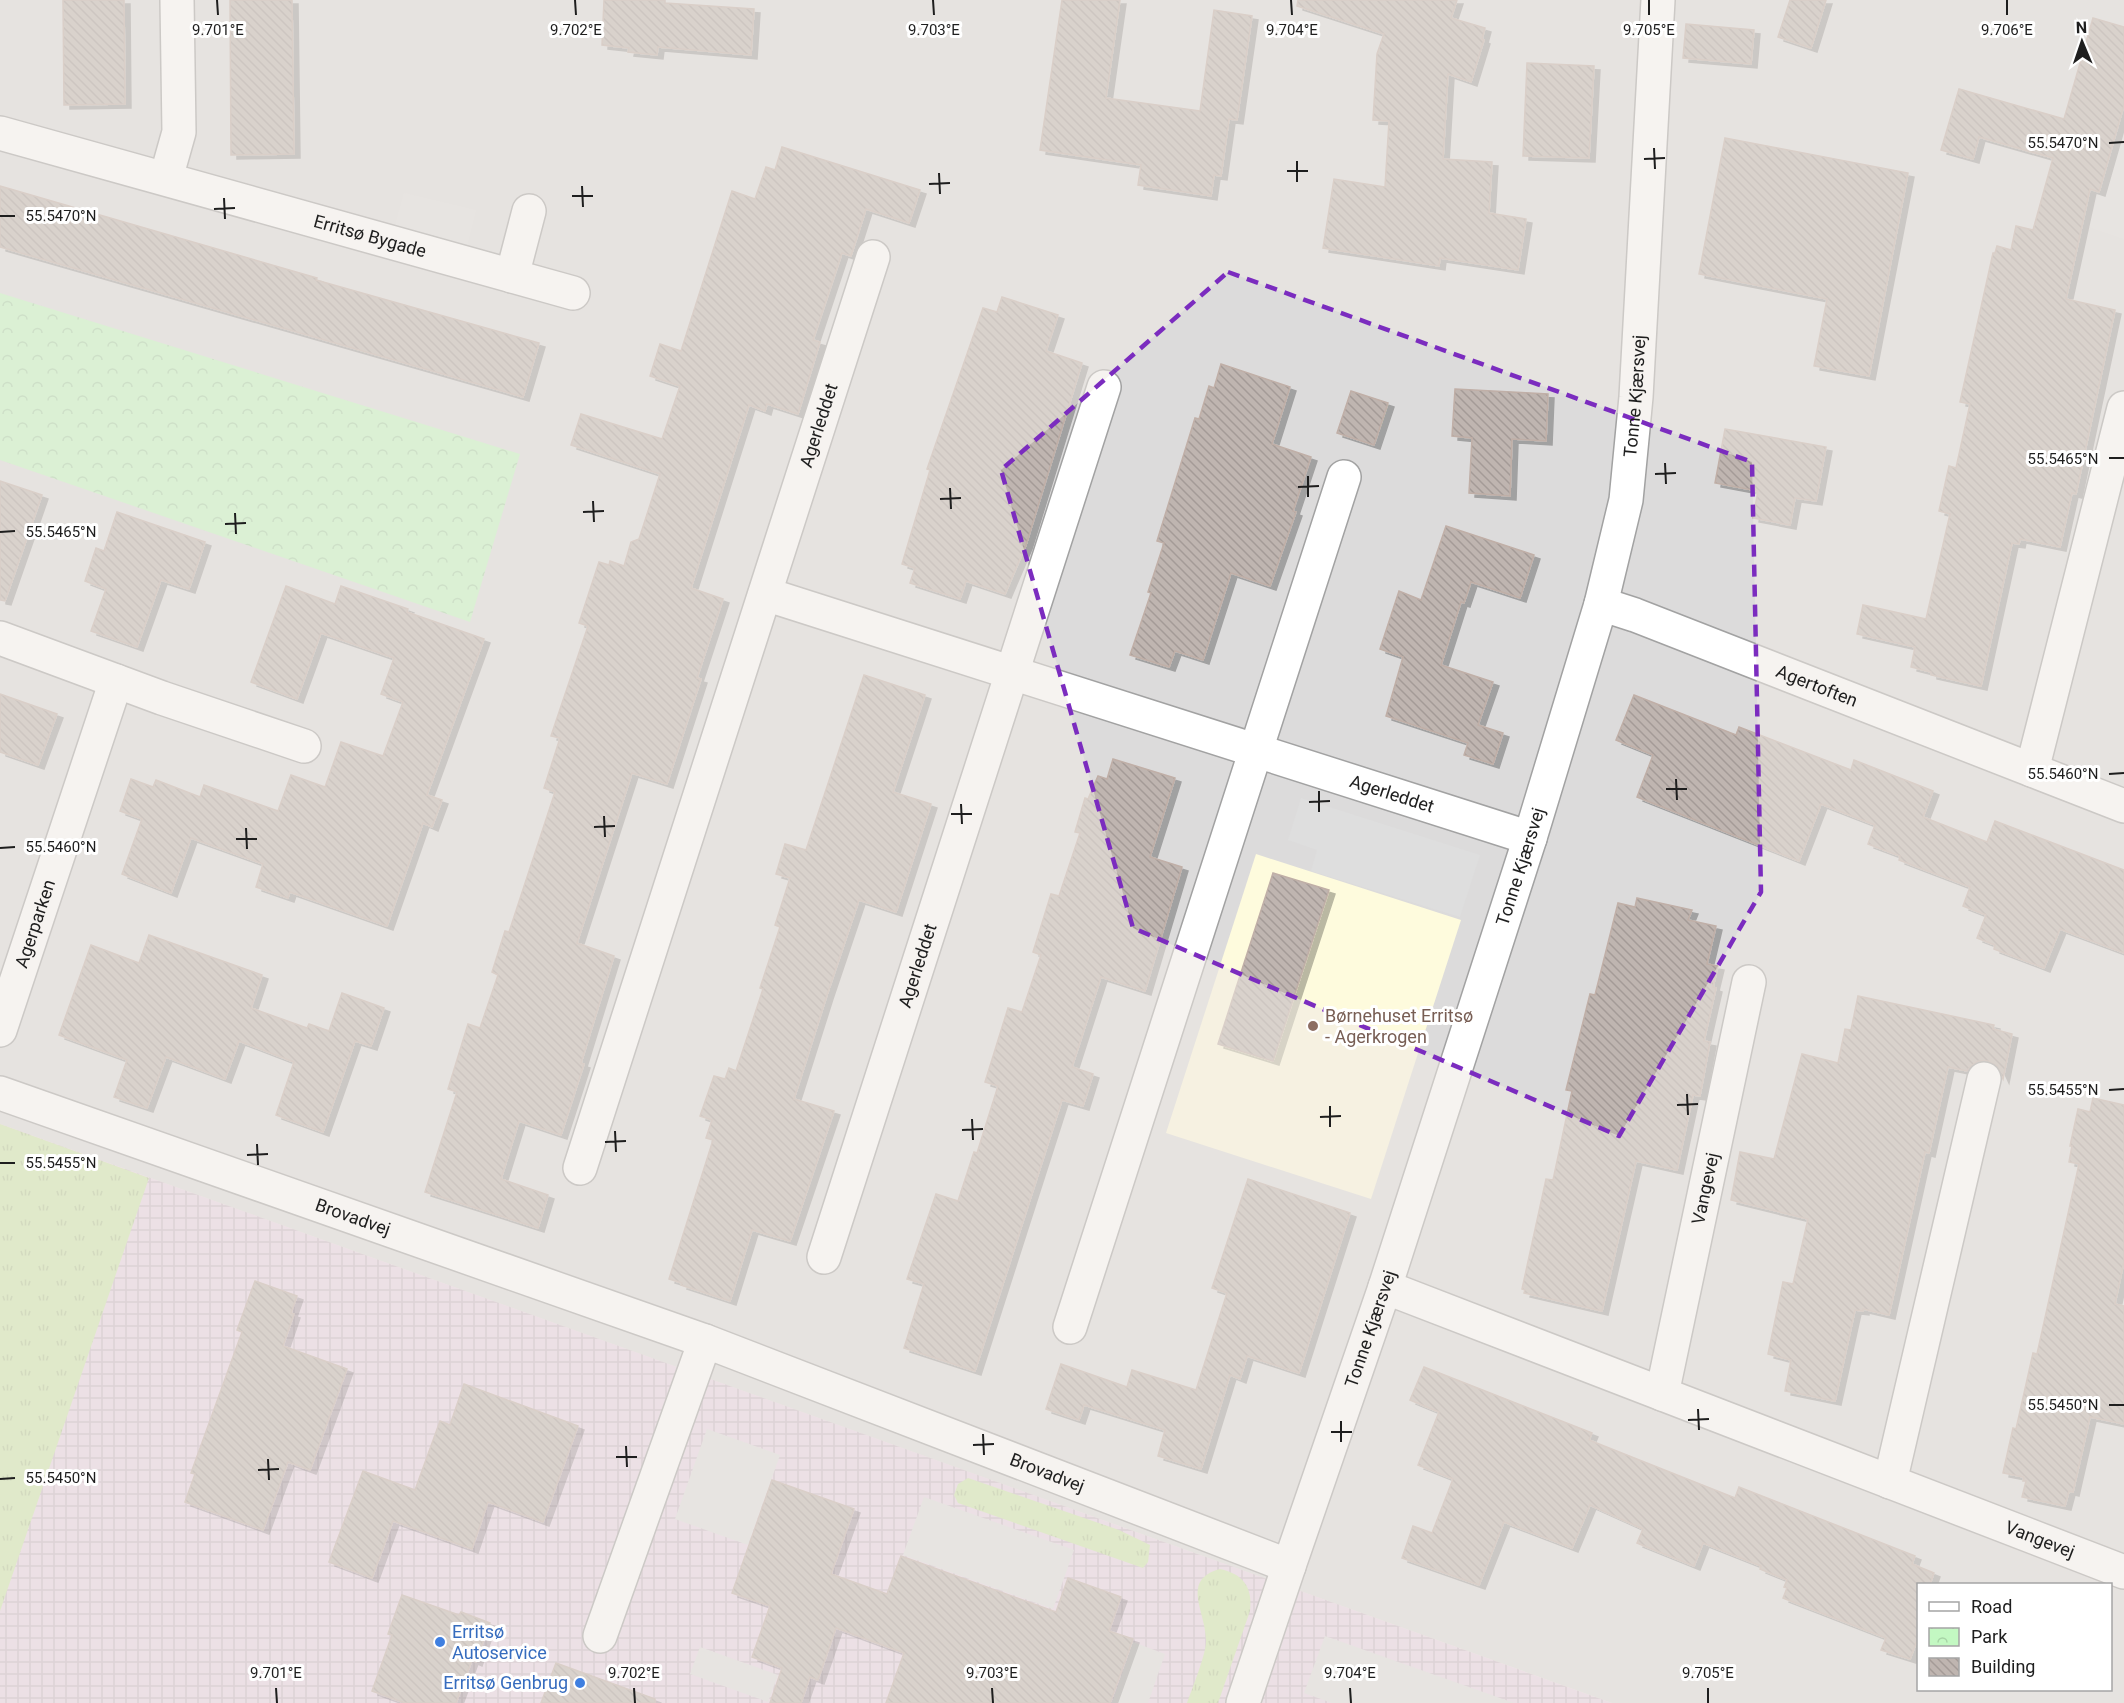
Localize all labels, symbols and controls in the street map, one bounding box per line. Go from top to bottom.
north arrow [2052,12,2112,72]
text: N [2076,18,2087,37]
text: 9.701°E [192,21,244,39]
text: 9.702°E [550,21,602,39]
text: 9.703°E [908,21,960,39]
text: 9.704°E [1266,21,1318,39]
text: 9.705°E [1623,21,1675,39]
text: 9.706°E [1981,21,2033,39]
text: 55.5470°N [2028,134,2098,152]
text: 55.5470°N [26,207,96,225]
street label: Erritsø Bygade [311,210,429,261]
street label: Tonne Kjærsvej [1619,334,1649,458]
street label: Agerleddet [795,380,842,470]
text: 55.5465°N [2028,450,2098,468]
text: 55.5465°N [26,523,96,541]
street label: Agertoften [1773,660,1861,711]
text: 55.5460°N [2028,765,2098,783]
street label: Agerleddet [1347,770,1437,817]
street label: Tonne Kjærsvej [1491,805,1549,928]
text: 55.5460°N [26,838,96,856]
street label: Agerparken [10,877,59,971]
street label: Agerleddet [894,921,941,1010]
place label: Børnehuset Erritsø - Agerkrogen [1325,1005,1473,1047]
marker: Børnehuset Erritsø - Agerkrogen [1306,1019,1320,1033]
text: 55.5455°N [2028,1081,2098,1099]
street label: Vangevej [1687,1151,1723,1226]
text: 55.5455°N [26,1154,96,1172]
street label: Brovadvej [313,1194,393,1240]
street label: Tonne Kjærsvej [1340,1267,1400,1390]
text: 55.5450°N [2028,1396,2098,1414]
street label: Brovadvej [1007,1448,1088,1496]
text: 55.5450°N [26,1469,96,1487]
street label: Vangevej [2002,1516,2078,1562]
legend [1917,1583,2112,1691]
text: Road [1971,1596,2012,1617]
place label: Erritsø Autoservice [452,1621,547,1663]
text: Park [1971,1626,2008,1647]
marker: Erritsø Autoservice [433,1635,447,1649]
text: Building [1971,1656,2035,1677]
text: 9.701°E [250,1664,302,1682]
text: 9.702°E [608,1664,660,1682]
text: 9.703°E [966,1664,1018,1682]
text: 9.704°E [1324,1664,1376,1682]
text: 9.705°E [1682,1664,1734,1682]
place label: Erritsø Genbrug [443,1672,568,1693]
marker: Erritsø Genbrug [573,1676,587,1690]

